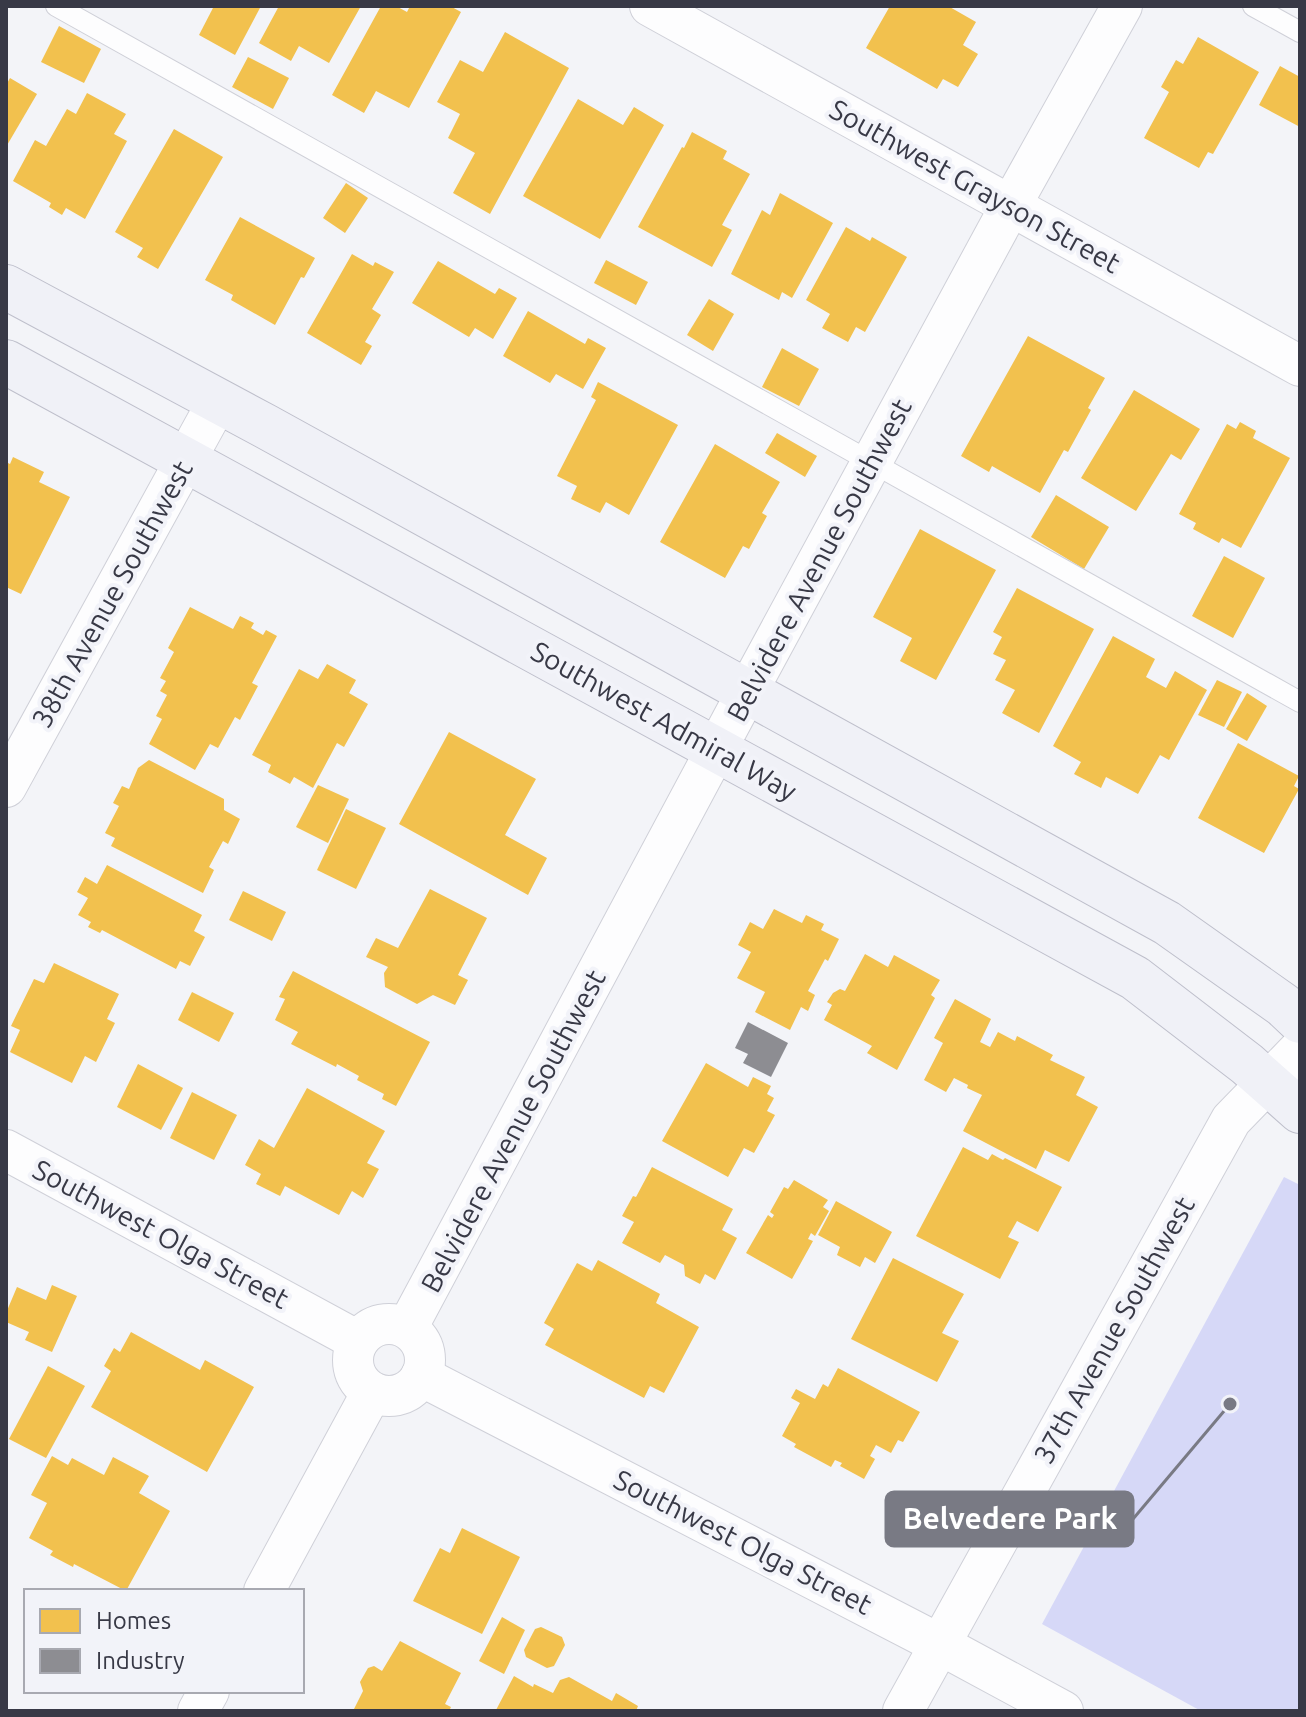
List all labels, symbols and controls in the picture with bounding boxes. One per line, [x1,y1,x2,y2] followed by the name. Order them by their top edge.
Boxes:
[825,93,1126,278] street label: Southwest Grayson Street
[720,393,917,726] street label: Belvidere Avenue Southwest
[25,455,198,732] street label: 38th Avenue Southwest
[526,635,802,806] street label: Southwest Admiral Way
[414,964,611,1297] street label: Belvidere Avenue Southwest
[28,1153,294,1314] street label: Southwest Olga Street
[1027,1191,1200,1468] street label: 37th Avenue Southwest
[609,1463,877,1620] street label: Southwest Olga Street
[886,1492,1133,1546] callout: Belvedere Park
[903,1501,1117,1535] text: Belvedere Park
[24,1589,304,1693] legend
[96,1607,171,1634] text: Homes
[96,1647,185,1674] text: Industry

